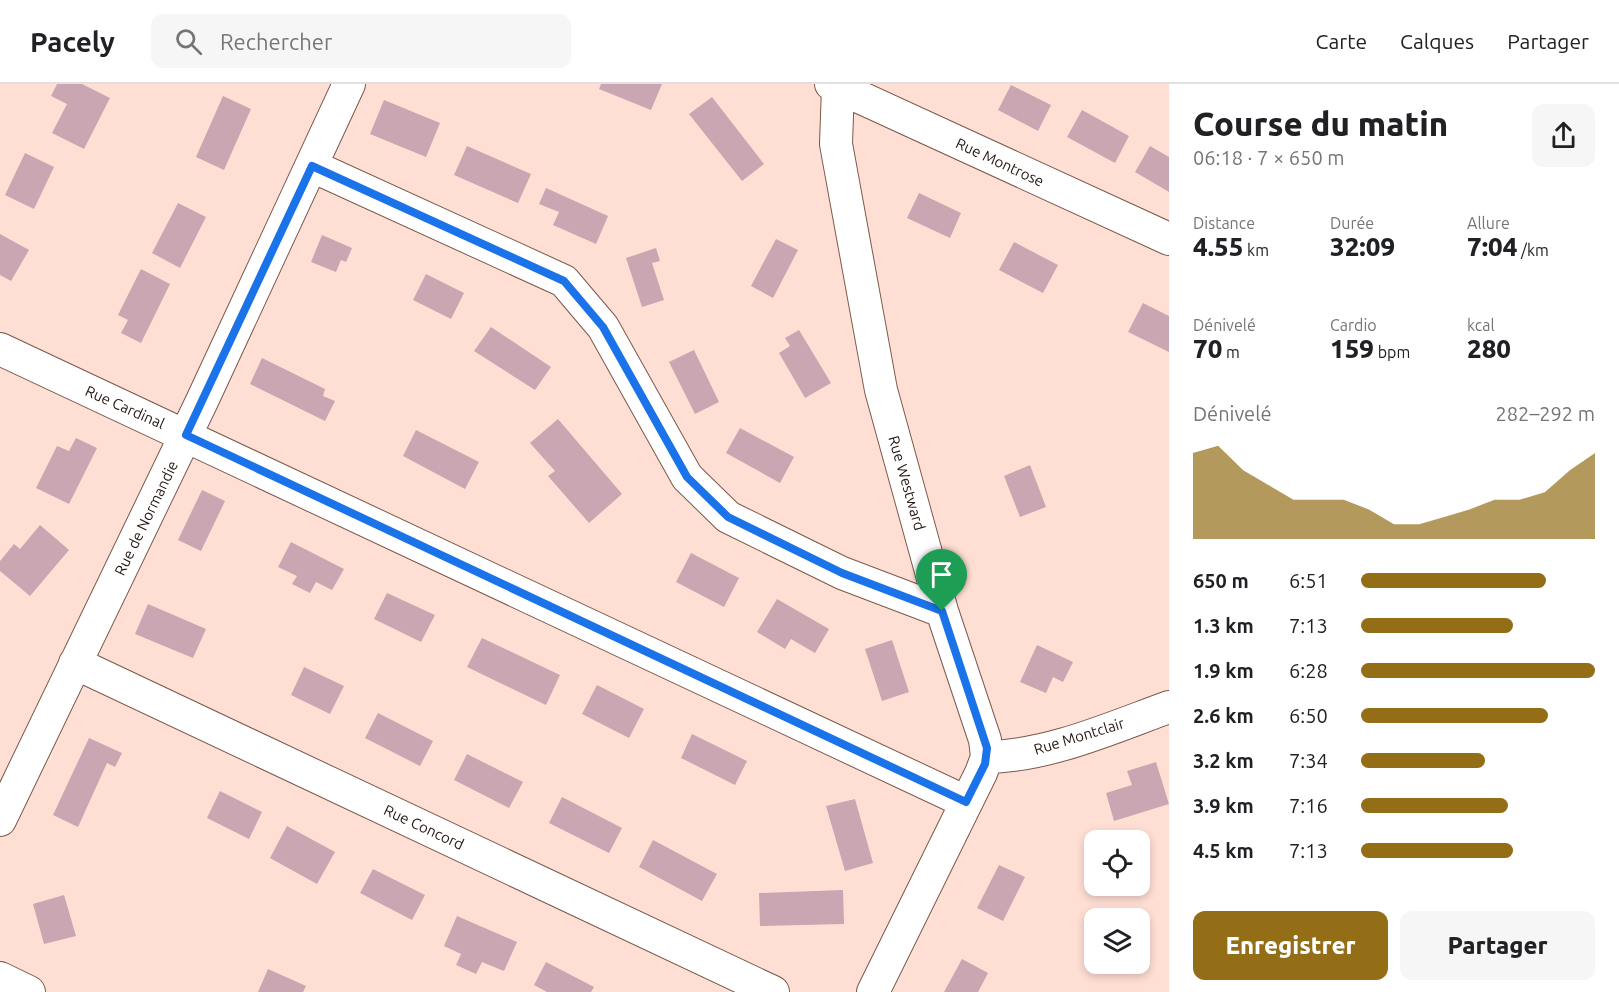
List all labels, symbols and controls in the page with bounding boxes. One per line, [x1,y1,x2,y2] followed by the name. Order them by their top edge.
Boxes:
[151,14,571,68] search box
[172,25,205,58] icon: search
[30,26,115,57] text: Pacely
[220,29,332,54] text: Rechercher
[1316,29,1367,53] text: Carte
[1400,29,1474,53] text: Calques
[1507,29,1589,53] text: Partager
[1532,104,1595,167] button: share
[1193,105,1448,142] text: Course du matin
[953,134,1047,190] street label: Rue Montrose
[1193,146,1345,169] text: 06:18 · 7 × 650 m
[1193,214,1255,232] text: Distance
[1330,214,1374,232] text: Durée
[1467,214,1510,232] text: Allure
[1193,232,1243,261] text: 4.55
[1330,232,1395,261] text: 32:09
[1467,232,1517,261] text: 7:04
[1243,241,1269,259] text: km
[1517,241,1549,259] text: /km
[1193,316,1256,334] text: Dénivelé
[1330,316,1377,334] text: Cardio
[1467,316,1495,334] text: kcal
[1193,334,1222,363] text: 70
[1330,334,1374,363] text: 159
[1467,334,1511,363] text: 280
[1222,343,1240,361] text: m
[1374,343,1410,361] text: bpm
[83,382,167,432] street label: Rue Cardinal
[1193,402,1271,425] text: Dénivelé
[1496,402,1595,425] text: 282–292 m
[885,434,929,532] street label: Rue Westward
[111,458,181,578] street label: Rue de Normandie
[916,549,967,611] pin
[925,558,958,591] icon: arrive
[1193,569,1249,592] text: 650 m
[1289,569,1328,592] text: 6:51
[1193,614,1254,637] text: 1.3 km
[1289,614,1328,637] text: 7:13
[1193,659,1254,682] text: 1.9 km
[1289,659,1328,682] text: 6:28
[1193,704,1254,727] text: 2.6 km
[1289,704,1328,727] text: 6:50
[1032,714,1127,758] street label: Rue Montclair
[1193,749,1254,772] text: 3.2 km
[1289,749,1328,772] text: 7:34
[1193,794,1254,817] text: 3.9 km
[1289,794,1328,817] text: 7:16
[381,801,467,853] street label: Rue Concord
[1084,830,1150,974] map controls
[1084,830,1150,896] button: locate
[1193,839,1254,862] text: 4.5 km
[1289,839,1328,862] text: 7:13
[1084,908,1150,974] button: layers
[1193,911,1388,980] button: Enregistrer
[1400,911,1595,980] button: Partager

